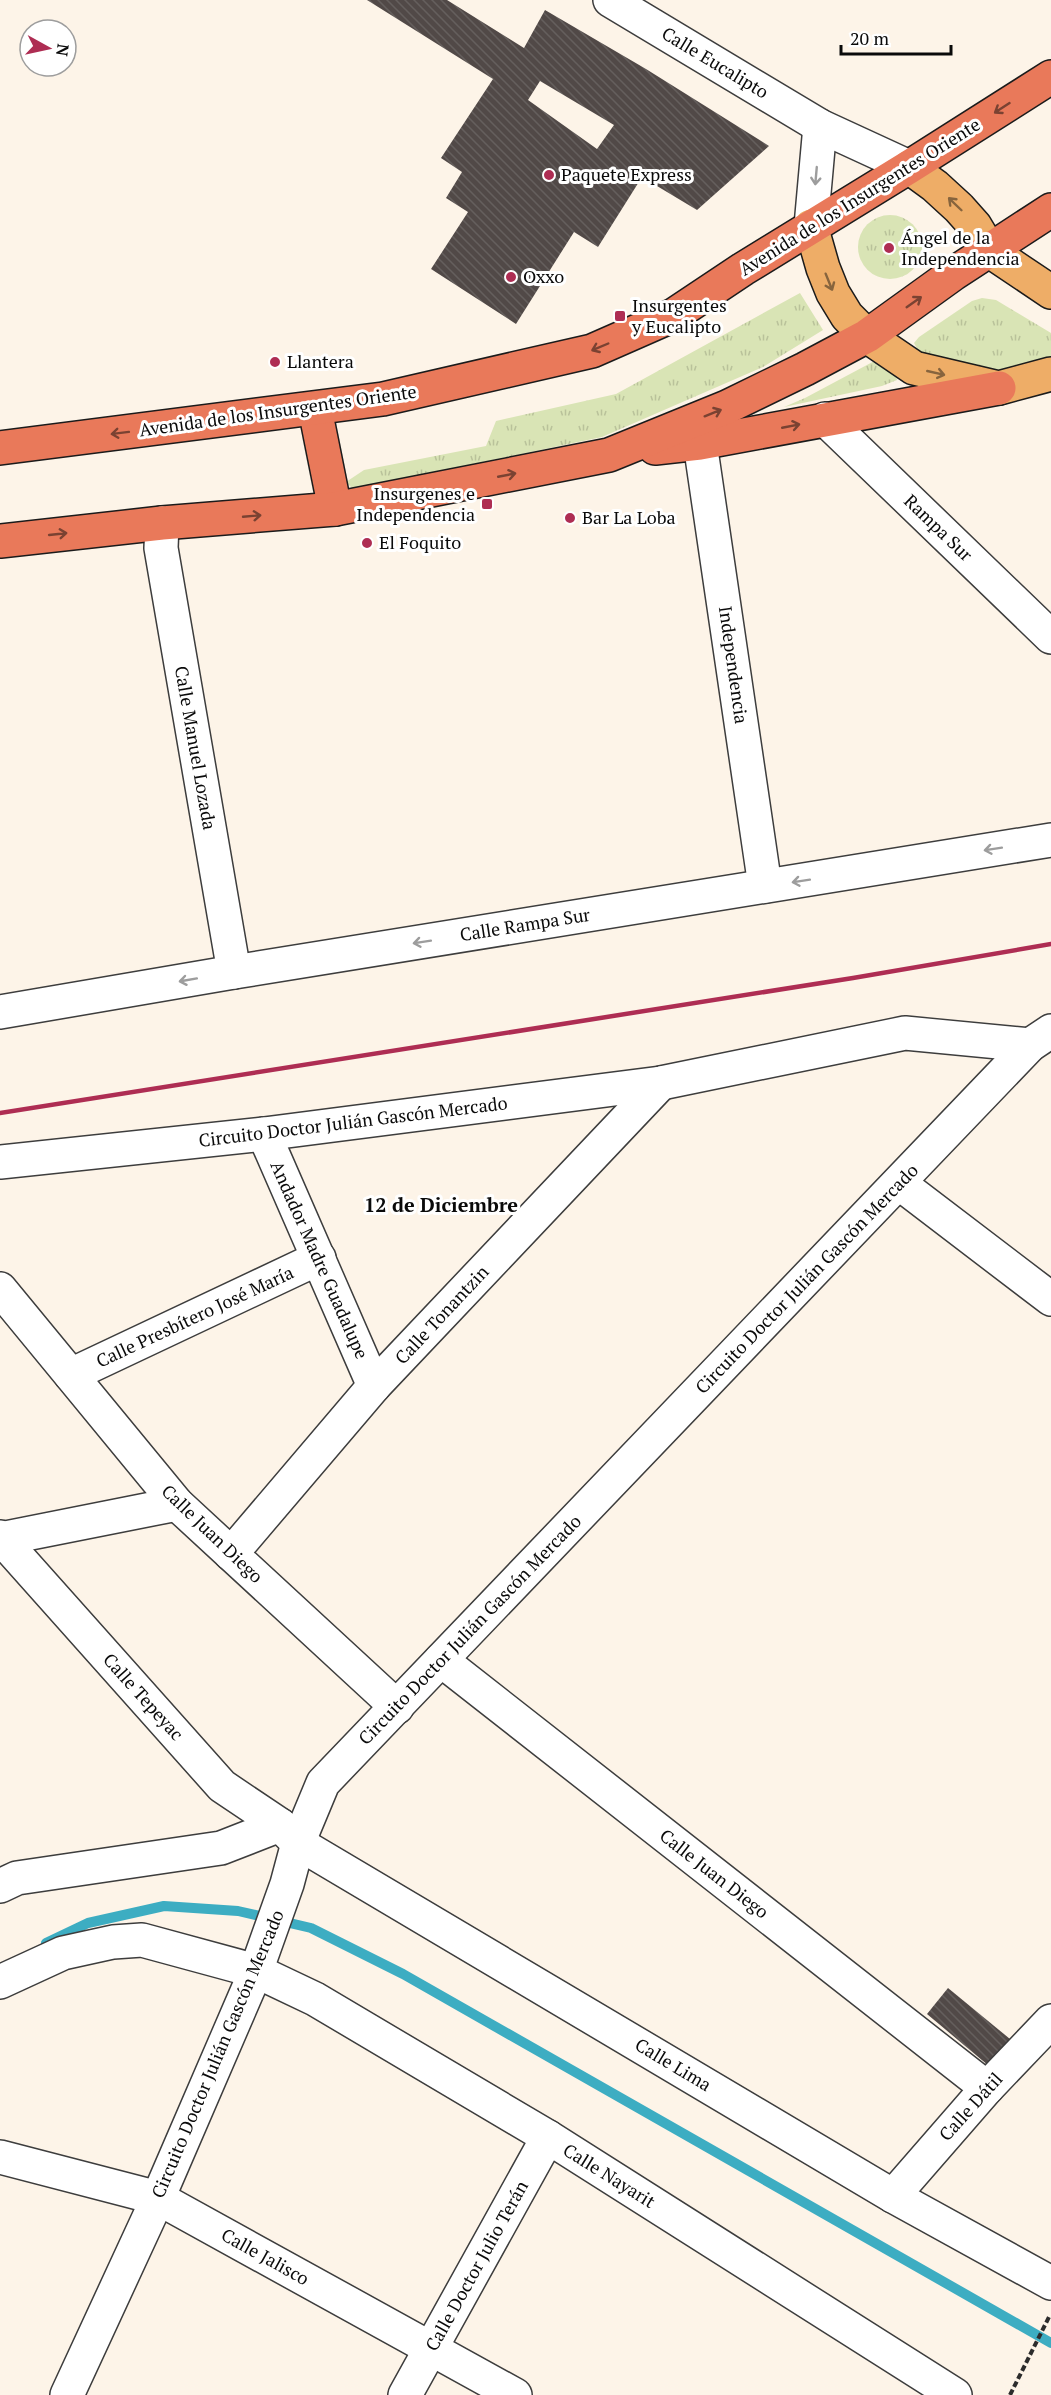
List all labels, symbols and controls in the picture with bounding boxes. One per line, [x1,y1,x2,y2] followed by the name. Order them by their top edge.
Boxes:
[18,18,78,78] north arrow
[841,18,950,56] scale bar
[658,21,773,104] street label: Calle Eucalipto
[850,26,890,50] text: 20 m
[51,43,75,58] text: N
[994,102,1011,114] one-way arrow
[735,112,984,280] street label: Avenida de los Insurgentes Oriente
[561,162,692,186] place label: Paquete Express
[810,166,821,186] one-way arrow
[542,168,556,182] marker: Paquete Express
[948,197,963,212] one-way arrow
[901,225,1020,270] place label: Ángel de la Independencia
[882,241,896,255] marker: Ángel de la Independencia
[523,264,564,288] place label: Oxxo
[504,270,518,284] marker: Oxxo
[824,273,835,291] one-way arrow
[631,293,727,338] place label: Insurgentes y Eucalipto
[906,296,922,308] one-way arrow
[613,309,627,323] marker: Insurgentes y Eucalipto
[592,342,610,353] one-way arrow
[287,349,354,373] place label: Llantera
[268,355,282,369] marker: Llantera
[926,367,945,379] one-way arrow
[138,379,418,441] street label: Avenida de los Insurgentes Oriente
[703,407,721,418] one-way arrow
[781,420,800,431] one-way arrow
[110,428,130,439] one-way arrow
[497,469,516,481] one-way arrow
[356,481,475,526] place label: Insurgenes e Independencia
[899,489,978,566] street label: Rampa Sur
[480,497,494,511] marker: Insurgenes e Independencia
[582,505,676,529] place label: Bar La Loba
[242,510,262,521] one-way arrow
[563,511,577,525] marker: Bar La Loba
[48,528,68,539] one-way arrow
[379,530,461,554] place label: El Foquito
[360,536,374,550] marker: El Foquito
[714,604,754,725] street label: Independencia
[170,664,222,832] street label: Calle Manuel Lozada
[984,844,1004,855] one-way arrow
[791,875,811,886] one-way arrow
[458,902,592,946] street label: Calle Rampa Sur
[412,936,432,947] one-way arrow
[178,975,198,986] one-way arrow
[197,1090,509,1152] street label: Circuito Doctor Julián Gascón Mercado
[265,1157,374,1362] street label: Andador Madre Guadalupe
[690,1158,923,1398] street label: Circuito Doctor Julián Gascón Mercado
[364,1191,518,1218] district label: 12 de Diciembre
[389,1259,494,1369] street label: Calle Tonantzin
[92,1260,297,1372] street label: Calle Presbítero José María
[157,1479,269,1588] street label: Calle Juan Diego
[353,1509,586,1749] street label: Circuito Doctor Julián Gascón Mercado
[98,1648,189,1745] street label: Calle Tepeyac
[655,1823,774,1923] street label: Calle Juan Diego
[145,1906,289,2201] street label: Circuito Doctor Julián Gascón Mercado
[631,2032,716,2096] street label: Calle Lima
[933,2067,1007,2146] street label: Calle Dátil
[559,2137,660,2213] street label: Calle Nayarit
[419,2176,533,2355] street label: Calle Doctor Julio Terán
[217,2222,314,2290] street label: Calle Jalisco

